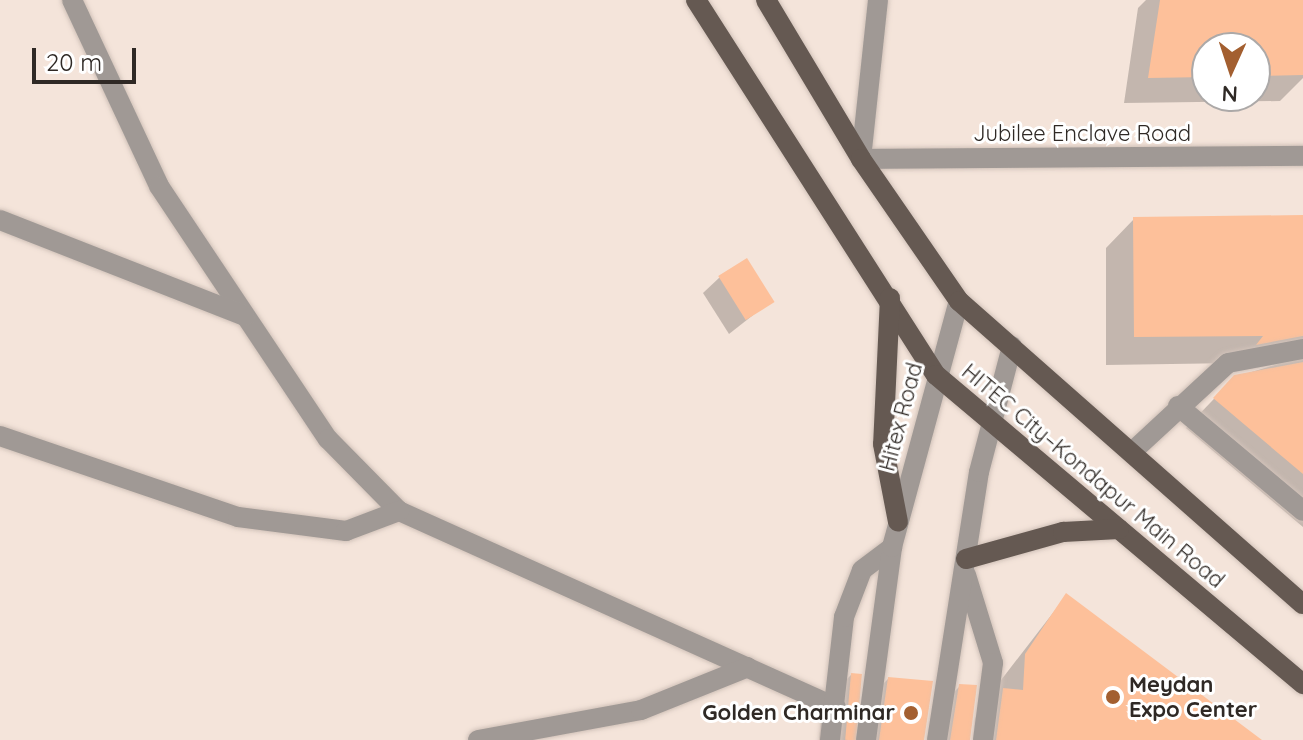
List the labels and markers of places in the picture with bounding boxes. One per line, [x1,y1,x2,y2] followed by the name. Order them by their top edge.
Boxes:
[1129,671,1257,722] place label: Meydan Expo Center
[1104,688,1122,706] marker: Meydan Expo Center
[702,700,895,726] place label: Golden Charminar
[902,704,920,722] marker: Golden Charminar

